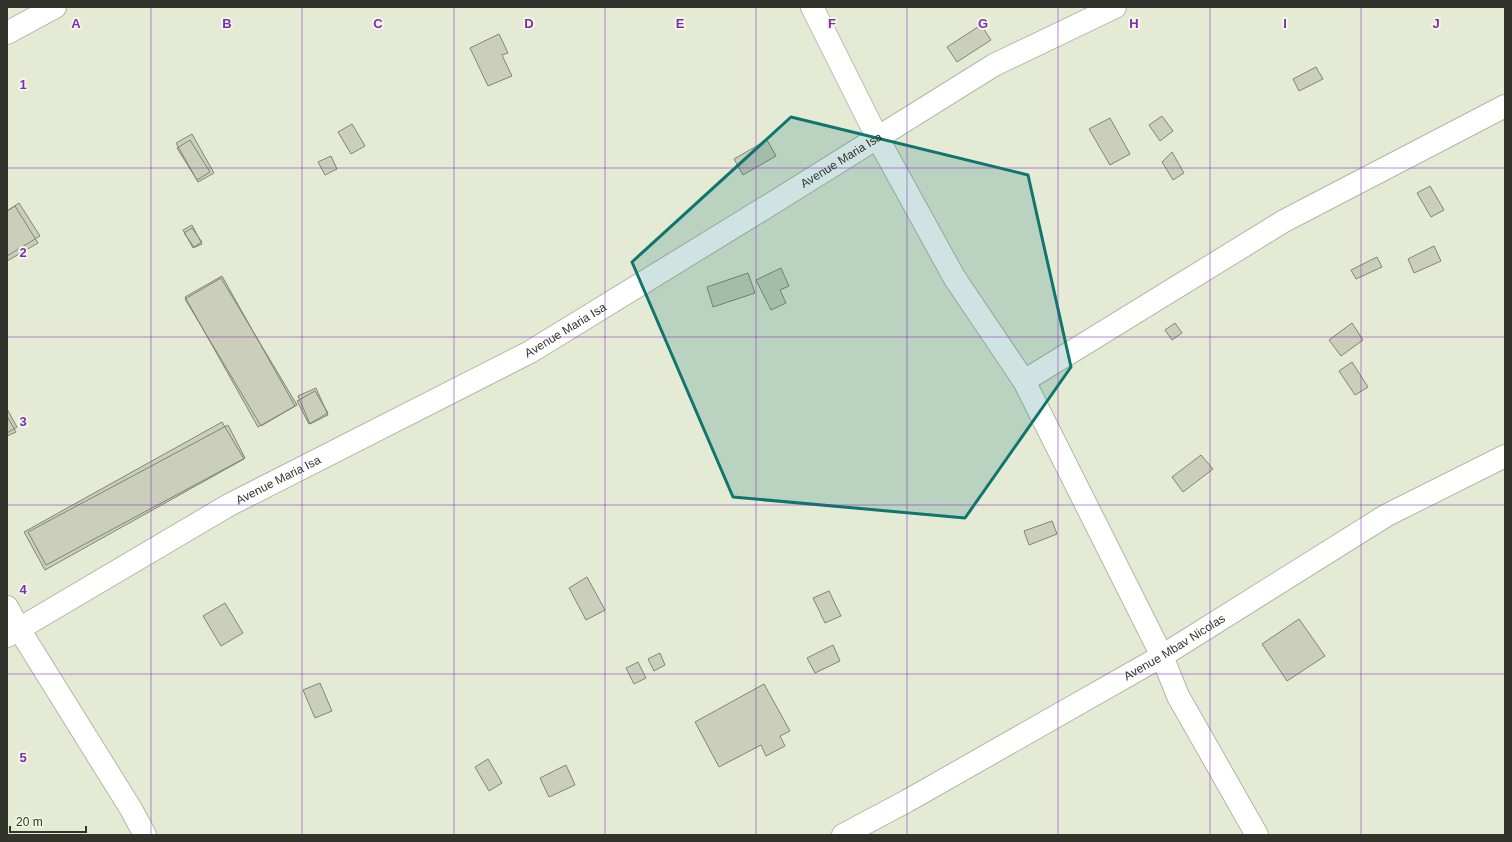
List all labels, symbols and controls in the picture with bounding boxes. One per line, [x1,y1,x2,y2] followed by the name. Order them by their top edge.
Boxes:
[71,16,81,31] text: A
[222,16,232,31] text: B
[373,16,383,31] text: C
[524,16,534,31] text: D
[676,16,685,31] text: E
[828,16,836,31] text: F
[978,16,988,31] text: G
[1129,16,1139,31] text: H
[1283,16,1287,31] text: I
[1432,16,1440,31] text: J
[19,77,27,92] text: 1
[798,129,885,191] street label: Avenue Maria Isa
[19,245,27,260] text: 2
[522,300,609,361] street label: Avenue Maria Isa
[19,414,27,429] text: 3
[233,452,323,507] street label: Avenue Maria Isa
[19,582,27,597] text: 4
[1121,611,1228,683] street label: Avenue Mbav Nicolas
[19,750,27,765] text: 5
[10,808,86,834] scale bar
[16,815,43,829] text: 20 m

